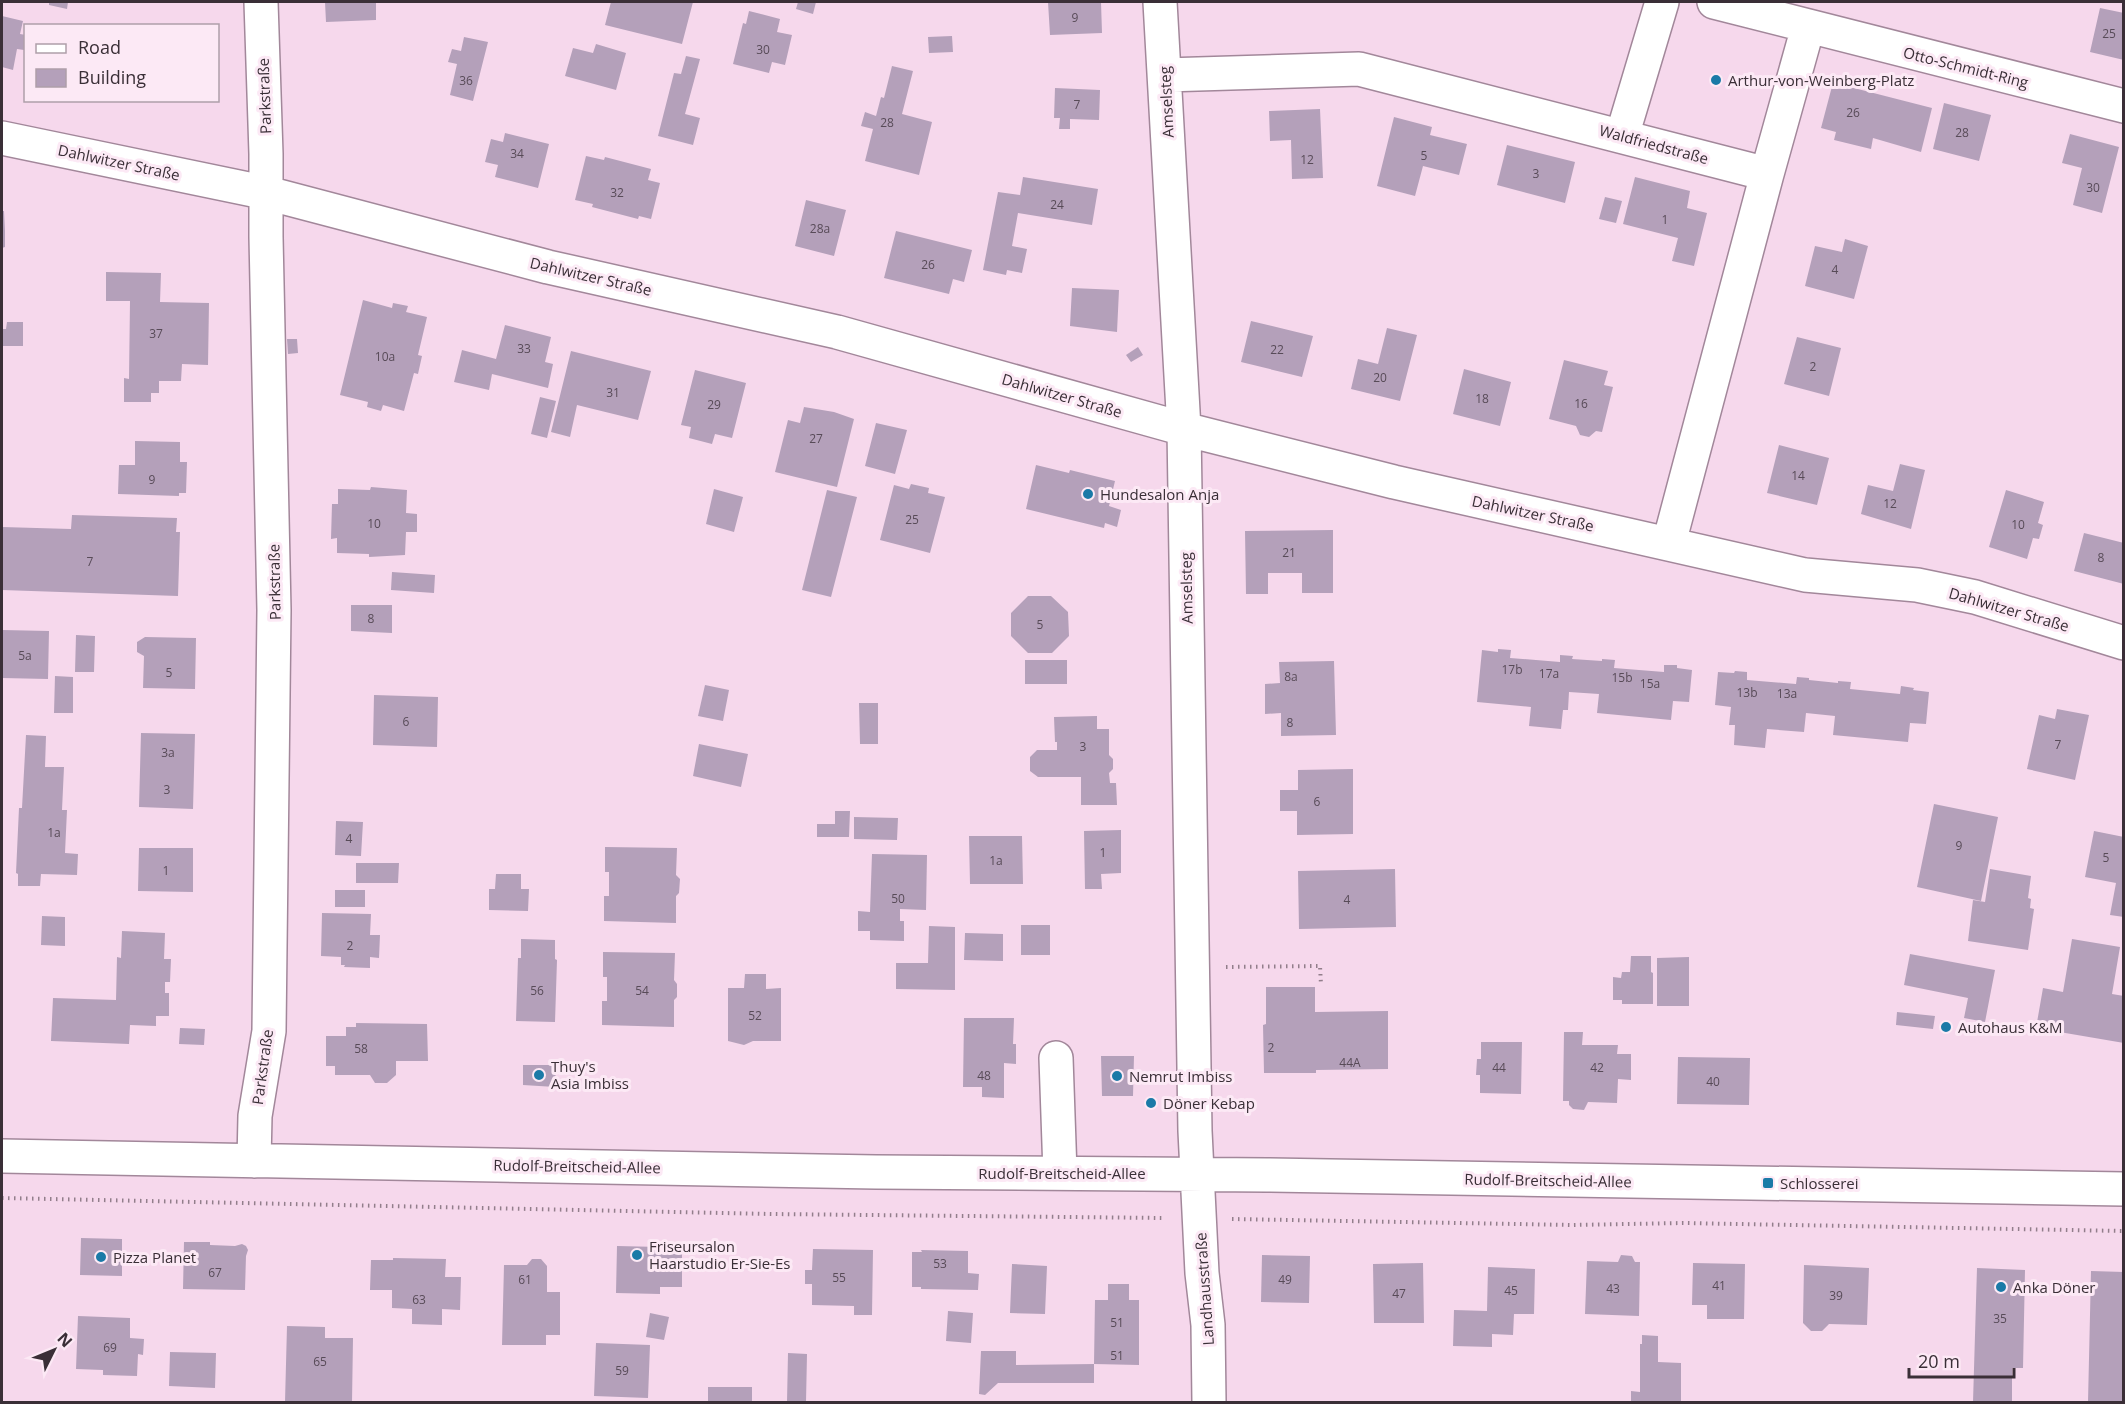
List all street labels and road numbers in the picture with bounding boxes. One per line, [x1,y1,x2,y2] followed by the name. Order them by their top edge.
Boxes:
[1901,42,2031,92] street label: Otto-Schmidt-Ring
[253,58,275,134] street label: Parkstraße
[1154,66,1178,138] street label: Amselsteg
[1597,120,1711,168] street label: Waldfriedstraße
[56,139,182,185] street label: Dahlwitzer Straße
[528,252,654,300] street label: Dahlwitzer Straße
[1000,368,1124,422] street label: Dahlwitzer Straße
[1470,490,1596,536] street label: Dahlwitzer Straße
[263,544,285,620] street label: Parkstraße
[1175,552,1197,624] street label: Amselsteg
[1947,582,2071,636] street label: Dahlwitzer Straße
[247,1028,277,1106] street label: Parkstraße
[493,1155,661,1177] street label: Rudolf-Breitscheid-Allee
[978,1163,1146,1183] street label: Rudolf-Breitscheid-Allee
[1464,1169,1632,1191] street label: Rudolf-Breitscheid-Allee
[1190,1232,1218,1346] street label: Landhausstraße

